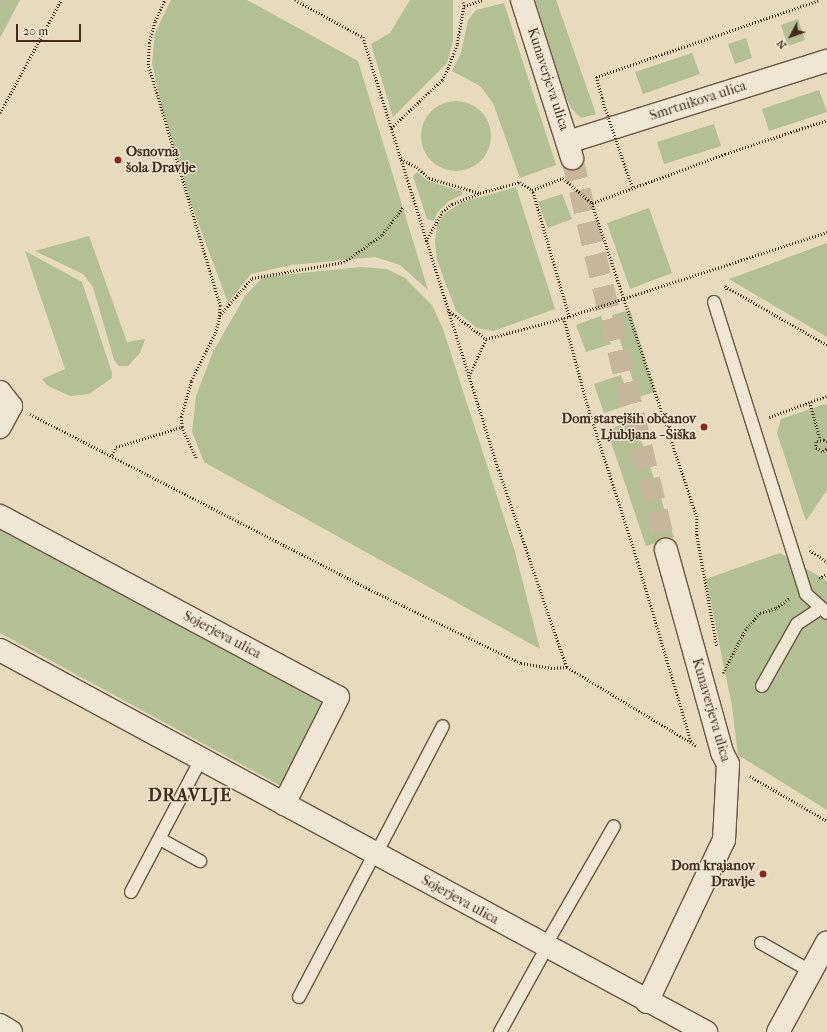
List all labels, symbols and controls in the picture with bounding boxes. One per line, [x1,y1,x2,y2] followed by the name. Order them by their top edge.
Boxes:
[18,16,83,42] scale bar
[771,16,811,56] north arrow
[23,24,48,38] text: 20 m
[523,25,573,133] street label: Kunaverjeva ulica
[774,37,789,52] text: N
[647,77,749,125] street label: Smrtnikova ulica
[126,144,196,176] place label: Osnovna šola Dravlje
[113,155,123,165] marker: Osnovna šola Dravlje
[562,411,696,444] place label: Dom starejših občanov Ljubljana - Šiška
[699,422,709,432] marker: Dom starejših občanov Ljubljana - Šiška
[180,607,264,663] street label: Sojerjeva ulica
[688,656,734,764] street label: Kunaverjeva ulica
[148,785,232,807] district label: DRAVLJE
[671,858,755,890] place label: Dom krajanov Dravlje
[758,869,768,879] marker: Dom krajanov Dravlje
[418,872,502,928] street label: Sojerjeva ulica

